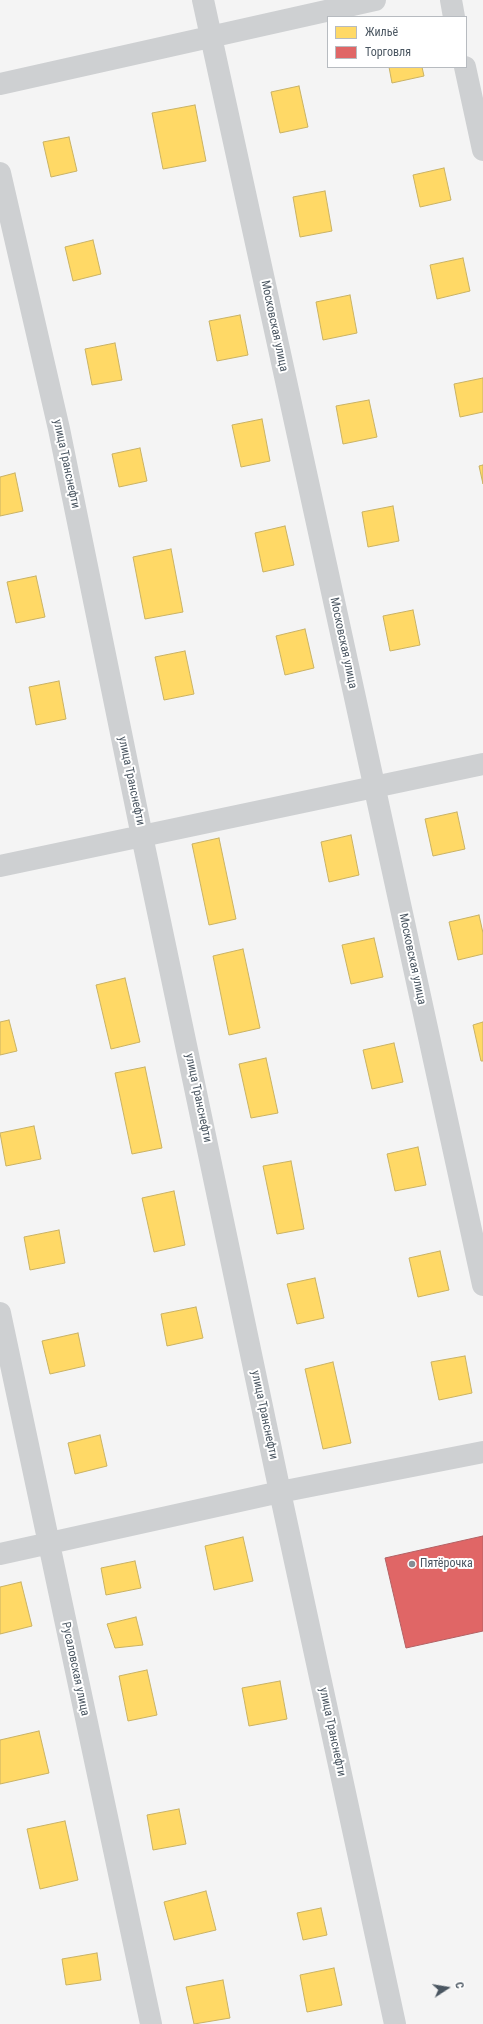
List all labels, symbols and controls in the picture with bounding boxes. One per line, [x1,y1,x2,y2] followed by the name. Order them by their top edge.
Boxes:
[327,16,467,68] legend
[365,25,398,39] text: Жильё
[365,45,411,59] text: Торговля
[257,279,291,373] street label: Московская улица
[50,418,82,510] street label: улица Транснефти
[326,596,360,690] street label: Московская улица
[115,735,147,827] street label: улица Транснефти
[395,912,429,1006] street label: Московская улица
[182,1052,214,1144] street label: улица Транснефти
[248,1369,280,1461] street label: улица Транснефти
[420,1557,473,1571] place label: Пятёрочка
[407,1559,417,1569] marker: Пятёрочка
[58,1621,92,1717] street label: Русаловская улица
[316,1686,348,1778] street label: улица Транснефти
[427,1968,467,2008] north arrow
[452,1981,466,1990] text: С

